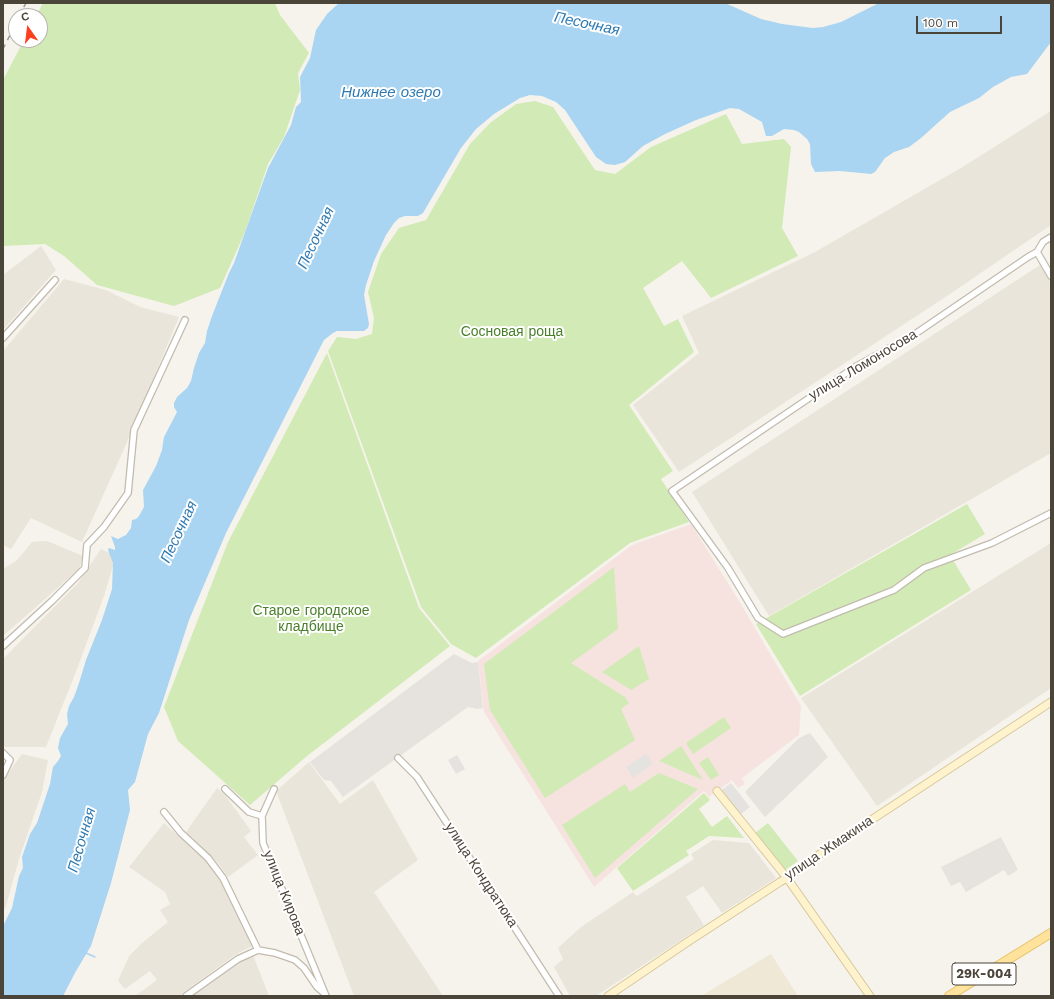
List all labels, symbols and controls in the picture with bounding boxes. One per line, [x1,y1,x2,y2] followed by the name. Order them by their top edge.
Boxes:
[8,8,48,48] north arrow
[553,8,621,40] water label: Песочная
[918,8,1004,34] scale bar
[20,10,31,24] text: С
[923,16,958,30] text: 100 m
[341,84,441,102] water label: Нижнее озеро
[294,204,338,272] water label: Песочная
[461,324,563,340] park label: Сосновая роща
[806,326,920,404] street label: улица Ломоносова
[157,498,201,566] water label: Песочная
[252,603,370,636] park label: Старое городское кладбище
[64,806,100,874] water label: Песочная
[782,812,876,884] street label: улица Жмакина
[441,819,521,931] street label: улица Кондратюка
[259,848,309,938] street label: улица Кирова
[952,963,1016,985] road number: 29К-004

